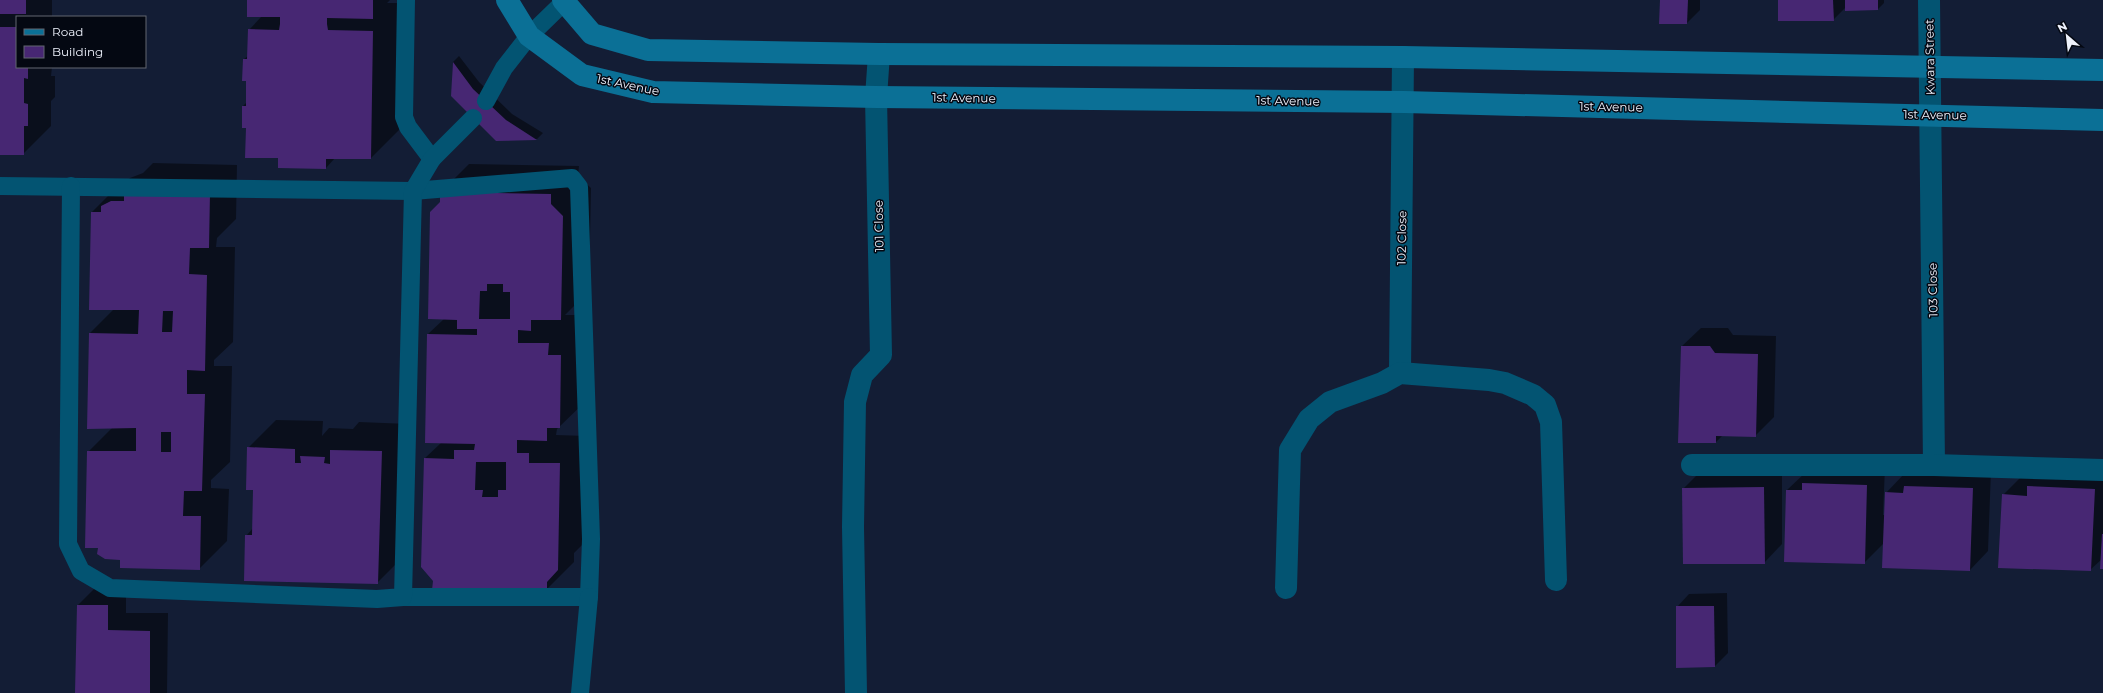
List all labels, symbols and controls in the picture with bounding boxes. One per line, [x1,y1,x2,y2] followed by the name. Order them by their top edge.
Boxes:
[16,16,146,68] legend
[2047,16,2087,56] north arrow
[1921,19,1938,95] street label: Kwara Street
[2055,19,2070,35] text: N
[52,24,83,39] text: Road
[52,44,103,59] text: Building
[595,71,661,98] street label: 1st Avenue
[932,89,996,106] street label: 1st Avenue
[1256,92,1320,109] street label: 1st Avenue
[1579,98,1643,115] street label: 1st Avenue
[1903,106,1967,123] street label: 1st Avenue
[871,200,886,252] street label: 101 Close
[1394,211,1409,265] street label: 102 Close
[1925,263,1940,317] street label: 103 Close

